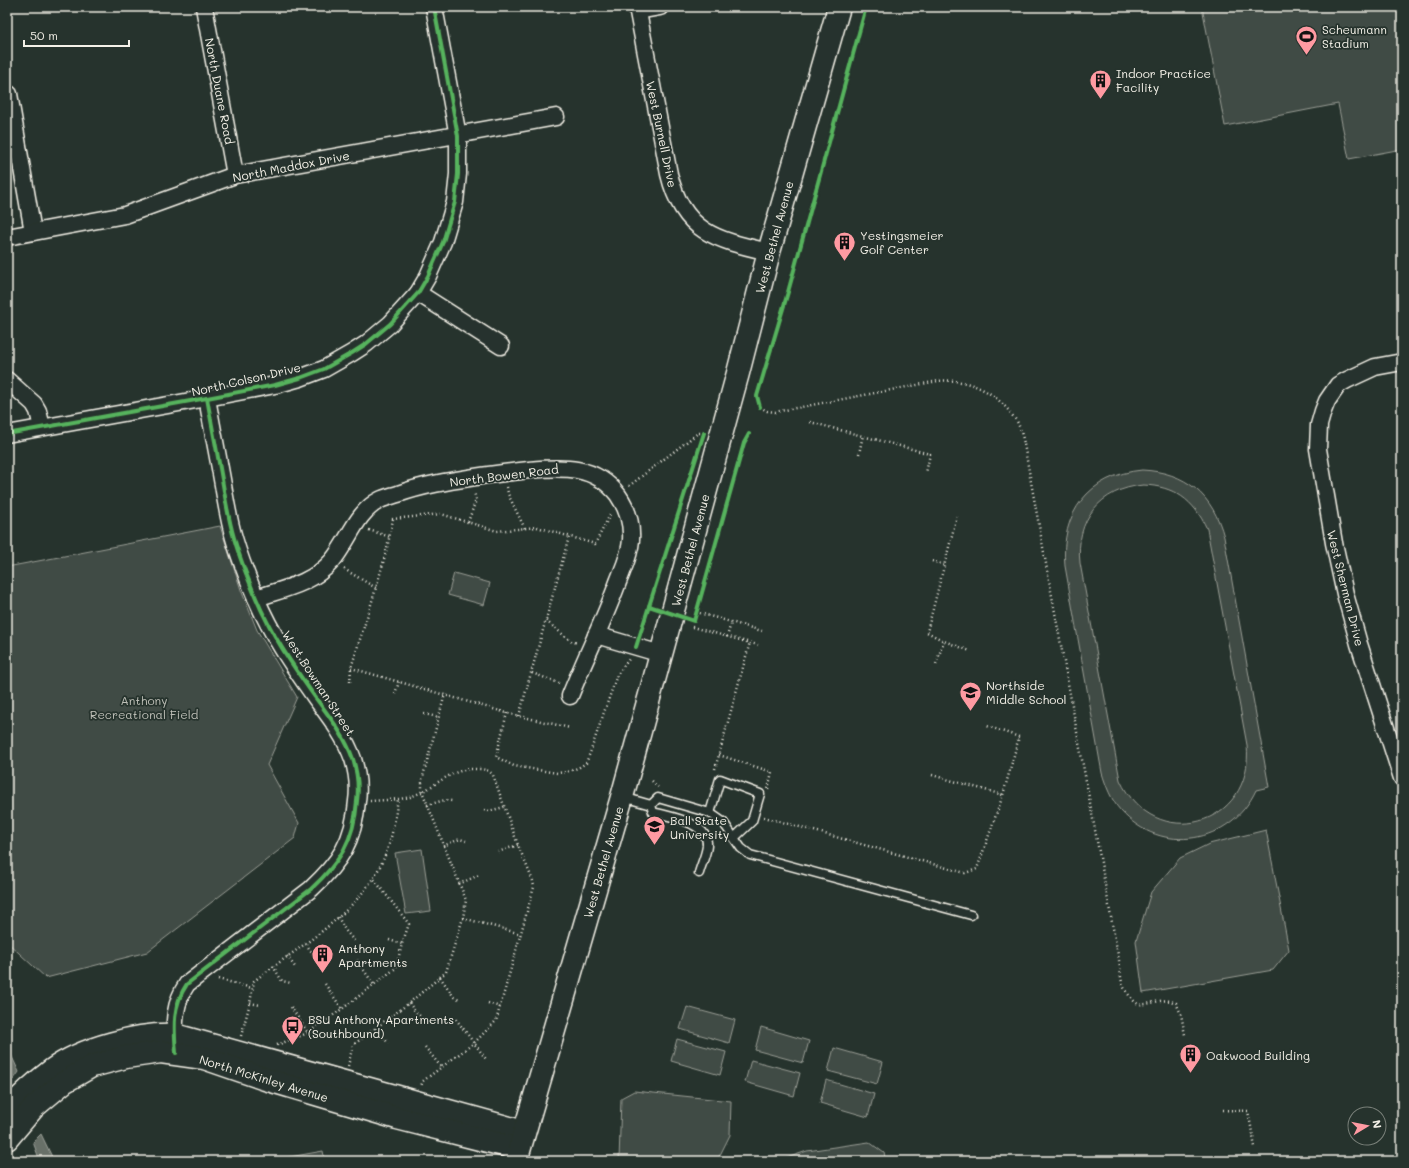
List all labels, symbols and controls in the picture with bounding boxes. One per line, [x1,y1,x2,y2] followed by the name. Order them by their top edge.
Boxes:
[1322,21,1387,51] place label: Scheumann Stadium
[24,22,129,48] scale bar
[1294,23,1320,56] sports icon: Scheumann Stadium
[30,27,58,43] text: 50 m
[202,36,238,146] street label: North Duane Road
[1116,65,1211,95] place label: Indoor Practice Facility
[1088,67,1114,100] building icon: Indoor Practice Facility
[643,79,681,189] street label: West Burnell Drive
[231,147,351,185] street label: North Maddox Drive
[751,179,797,295] street label: West Bethel Avenue
[860,227,944,257] place label: Yestingsmeier Golf Center
[831,229,857,262] building icon: Yestingsmeier Golf Center
[190,359,302,399] street label: North Colson Drive
[449,460,560,490] street label: North Bowen Road
[667,492,713,608] street label: West Bethel Avenue
[1324,528,1368,648] street label: West Sherman Drive
[279,627,359,739] street label: West Bowman Street
[986,677,1067,707] place label: Northside Middle School
[958,679,984,712] school or university icon: Northside Middle School
[90,692,199,722] park label: Anthony Recreational Field
[579,804,627,920] street label: West Bethel Avenue
[670,812,729,842] place label: Ball State University
[641,814,667,847] school or university icon: Ball State University
[338,940,407,970] place label: Anthony Apartments
[310,942,336,975] building icon: Anthony Apartments
[308,1011,454,1041] place label: BSU Anthony Apartments (Southbound)
[280,1013,306,1046] bus stop icon: BSU Anthony Apartments (Southbound)
[1177,1042,1203,1075] building icon: Oakwood Building
[1206,1047,1310,1063] place label: Oakwood Building
[197,1051,331,1105] street label: North McKinley Avenue
[1347,1106,1387,1146] north arrow
[1369,1119,1385,1130] text: N

